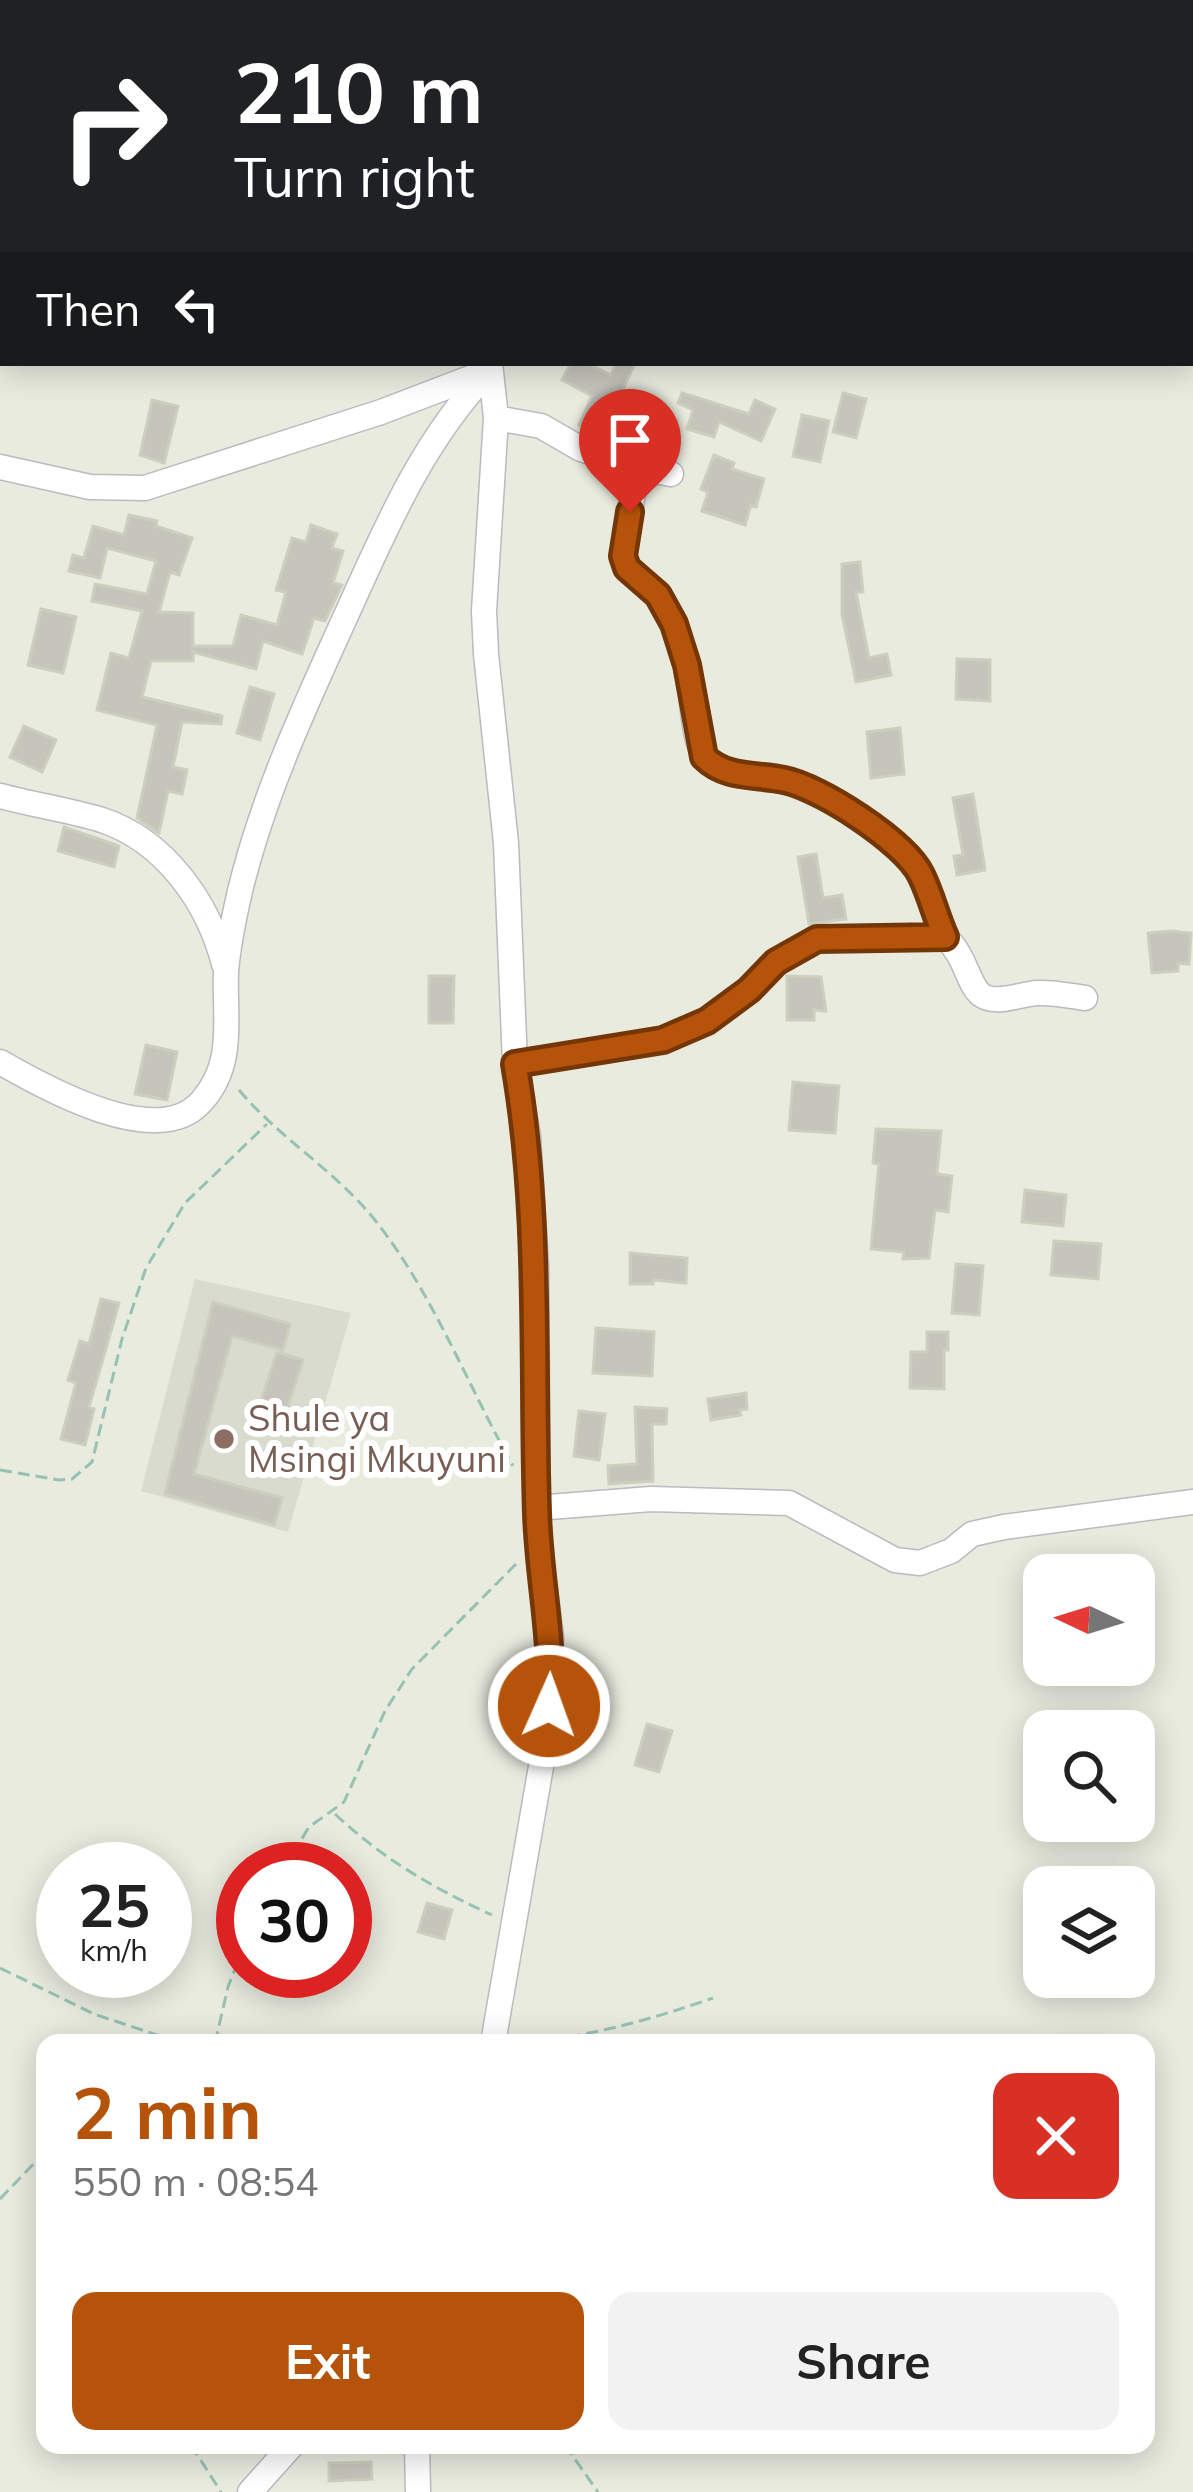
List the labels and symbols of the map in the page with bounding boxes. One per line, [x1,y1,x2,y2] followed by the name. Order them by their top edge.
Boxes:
[579,389,681,512] pin
[248,1395,506,1481] place label: Shule ya Msingi Mkuyuni
[211,1426,237,1452] marker: Shule ya Msingi Mkuyuni
[1023,1554,1155,1686] north arrow
[486,1643,612,1769] position arrow
[216,1842,372,1998] speed limit sign: 30

